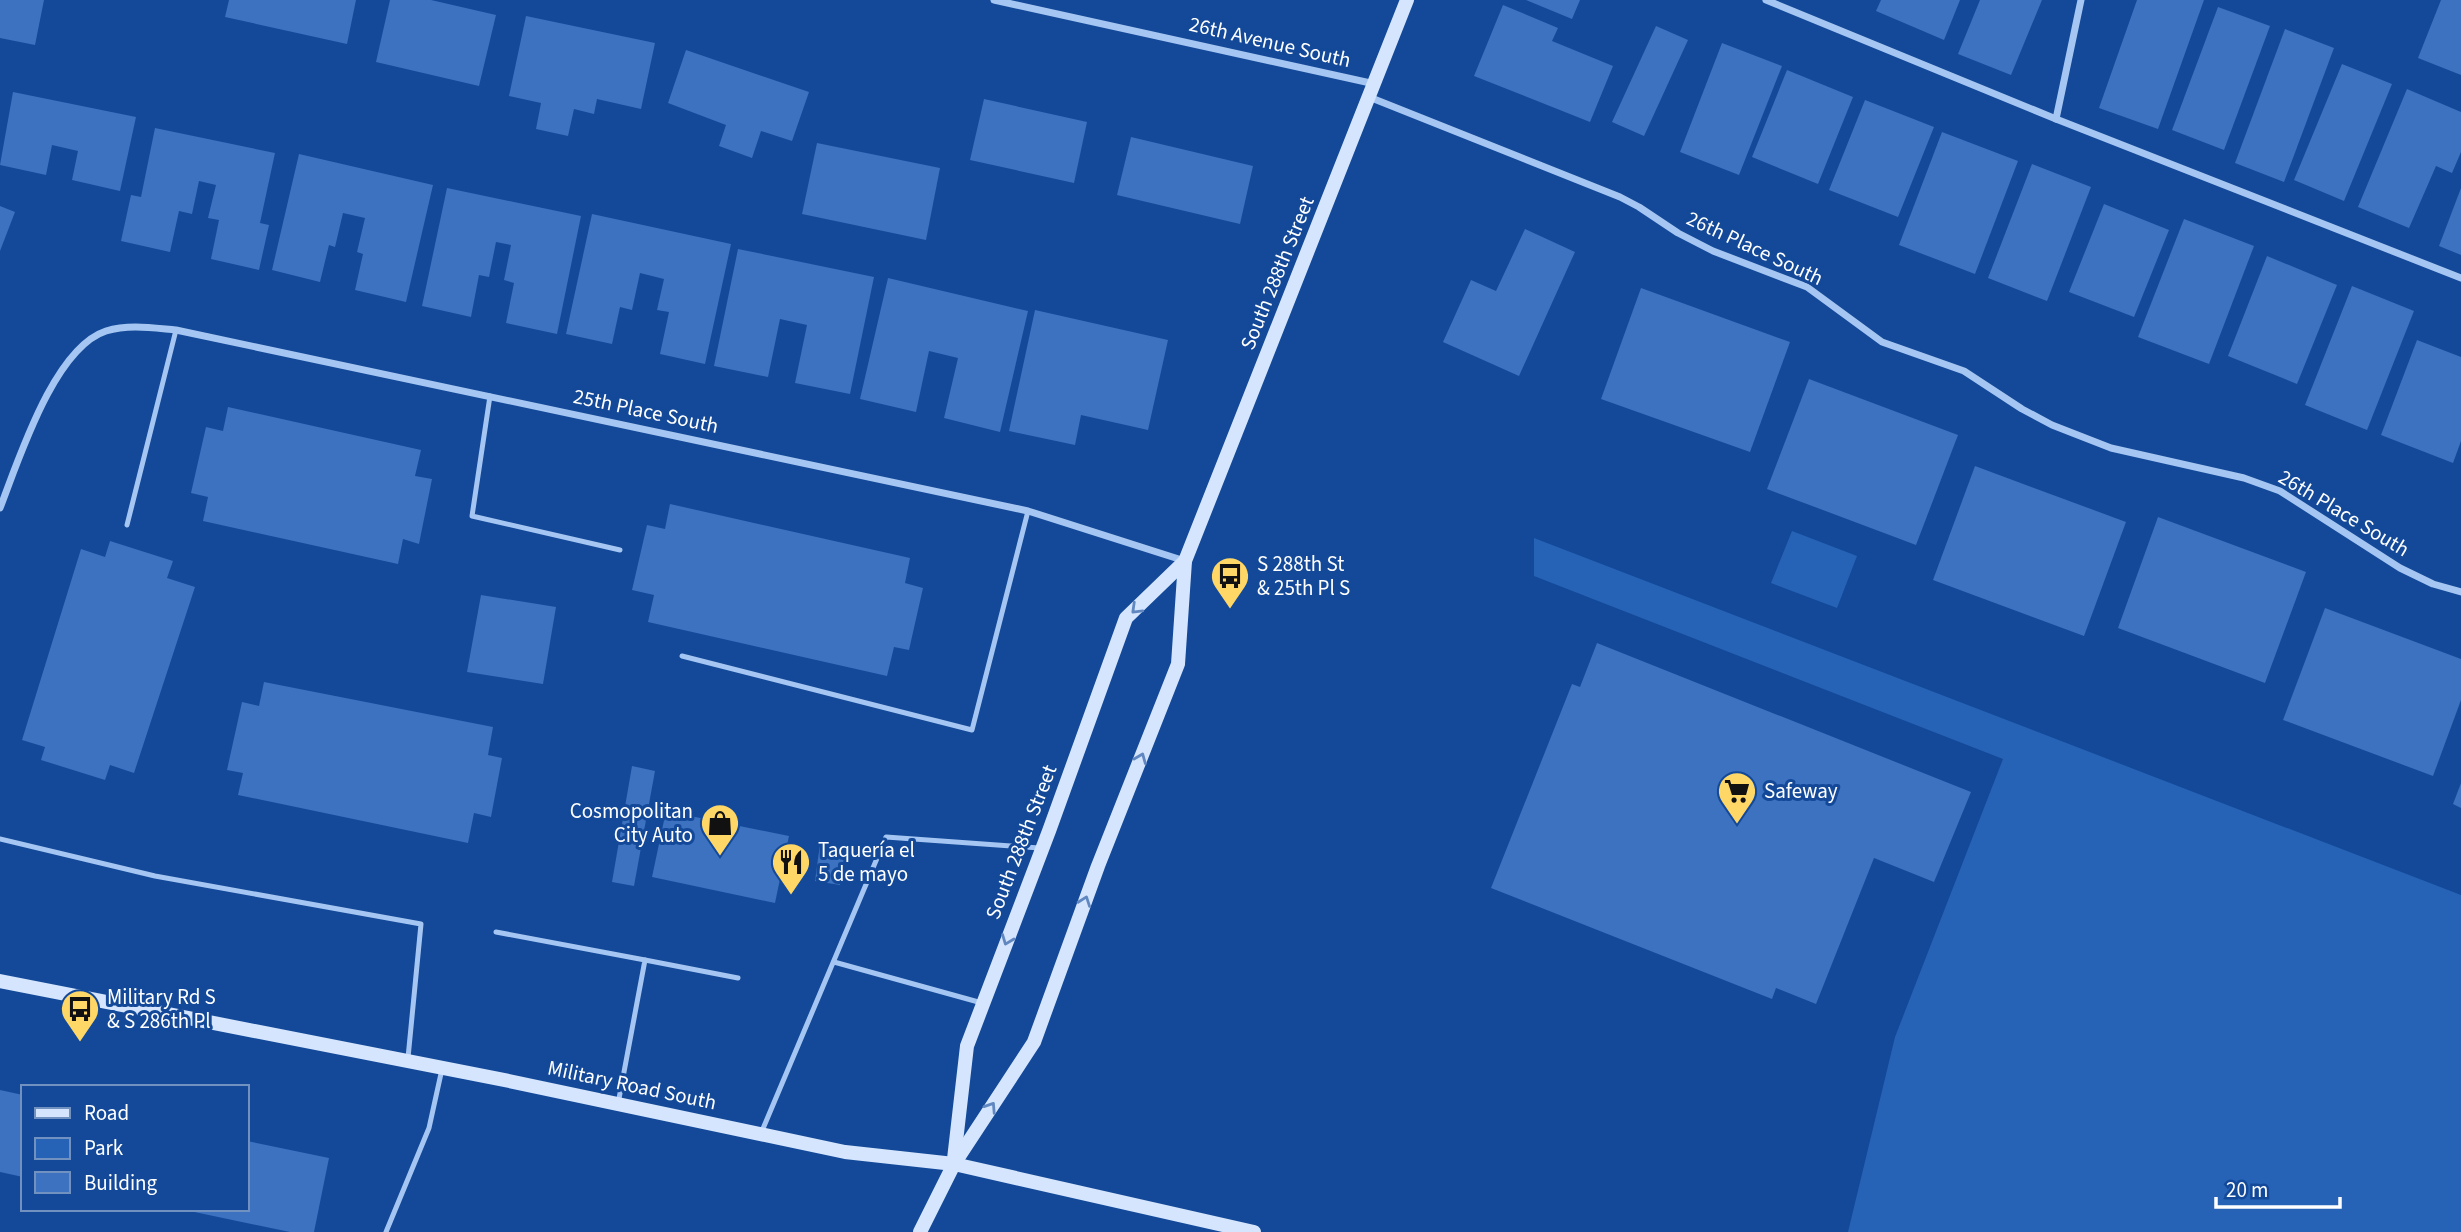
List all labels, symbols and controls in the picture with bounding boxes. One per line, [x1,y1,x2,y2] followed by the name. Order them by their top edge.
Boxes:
[1186,9,1354,75] street label: 26th Avenue South
[1232,192,1322,354] street label: South 288th Street
[1682,203,1828,293] street label: 26th Place South
[571,381,721,441] street label: 25th Place South
[2273,462,2415,564] street label: 26th Place South
[1257,549,1350,603] place label: S 288th St & 25th Pl S
[1209,555,1251,610] bus stop icon: S 288th St & 25th Pl S
[1131,600,1144,613] one-way arrow
[1132,753,1146,765] one-way arrow
[978,760,1064,924] street label: South 288th Street
[1716,770,1758,825] supermarket icon: Safeway
[1764,776,1838,806] place label: Safeway
[570,796,693,850] place label: Cosmopolitan City Auto
[699,802,741,857] shop icon: Cosmopolitan City Auto
[818,835,915,889] place label: Taquería el 5 de mayo
[770,841,812,896] restaurant icon: Taquería el 5 de mayo
[1077,896,1091,908] one-way arrow
[1002,934,1016,946] one-way arrow
[107,982,216,1036] place label: Military Rd S & S 286th Pl
[59,988,101,1043] bus stop icon: Military Rd S & S 286th Pl
[545,1052,719,1118] street label: Military Road South
[21,1085,248,1211] legend
[84,1098,129,1128] text: Road
[982,1102,995,1115] one-way arrow
[84,1133,124,1163] text: Park
[2216,1166,2340,1210] scale bar
[84,1168,158,1198] text: Building
[2226,1175,2268,1205] text: 20 m

